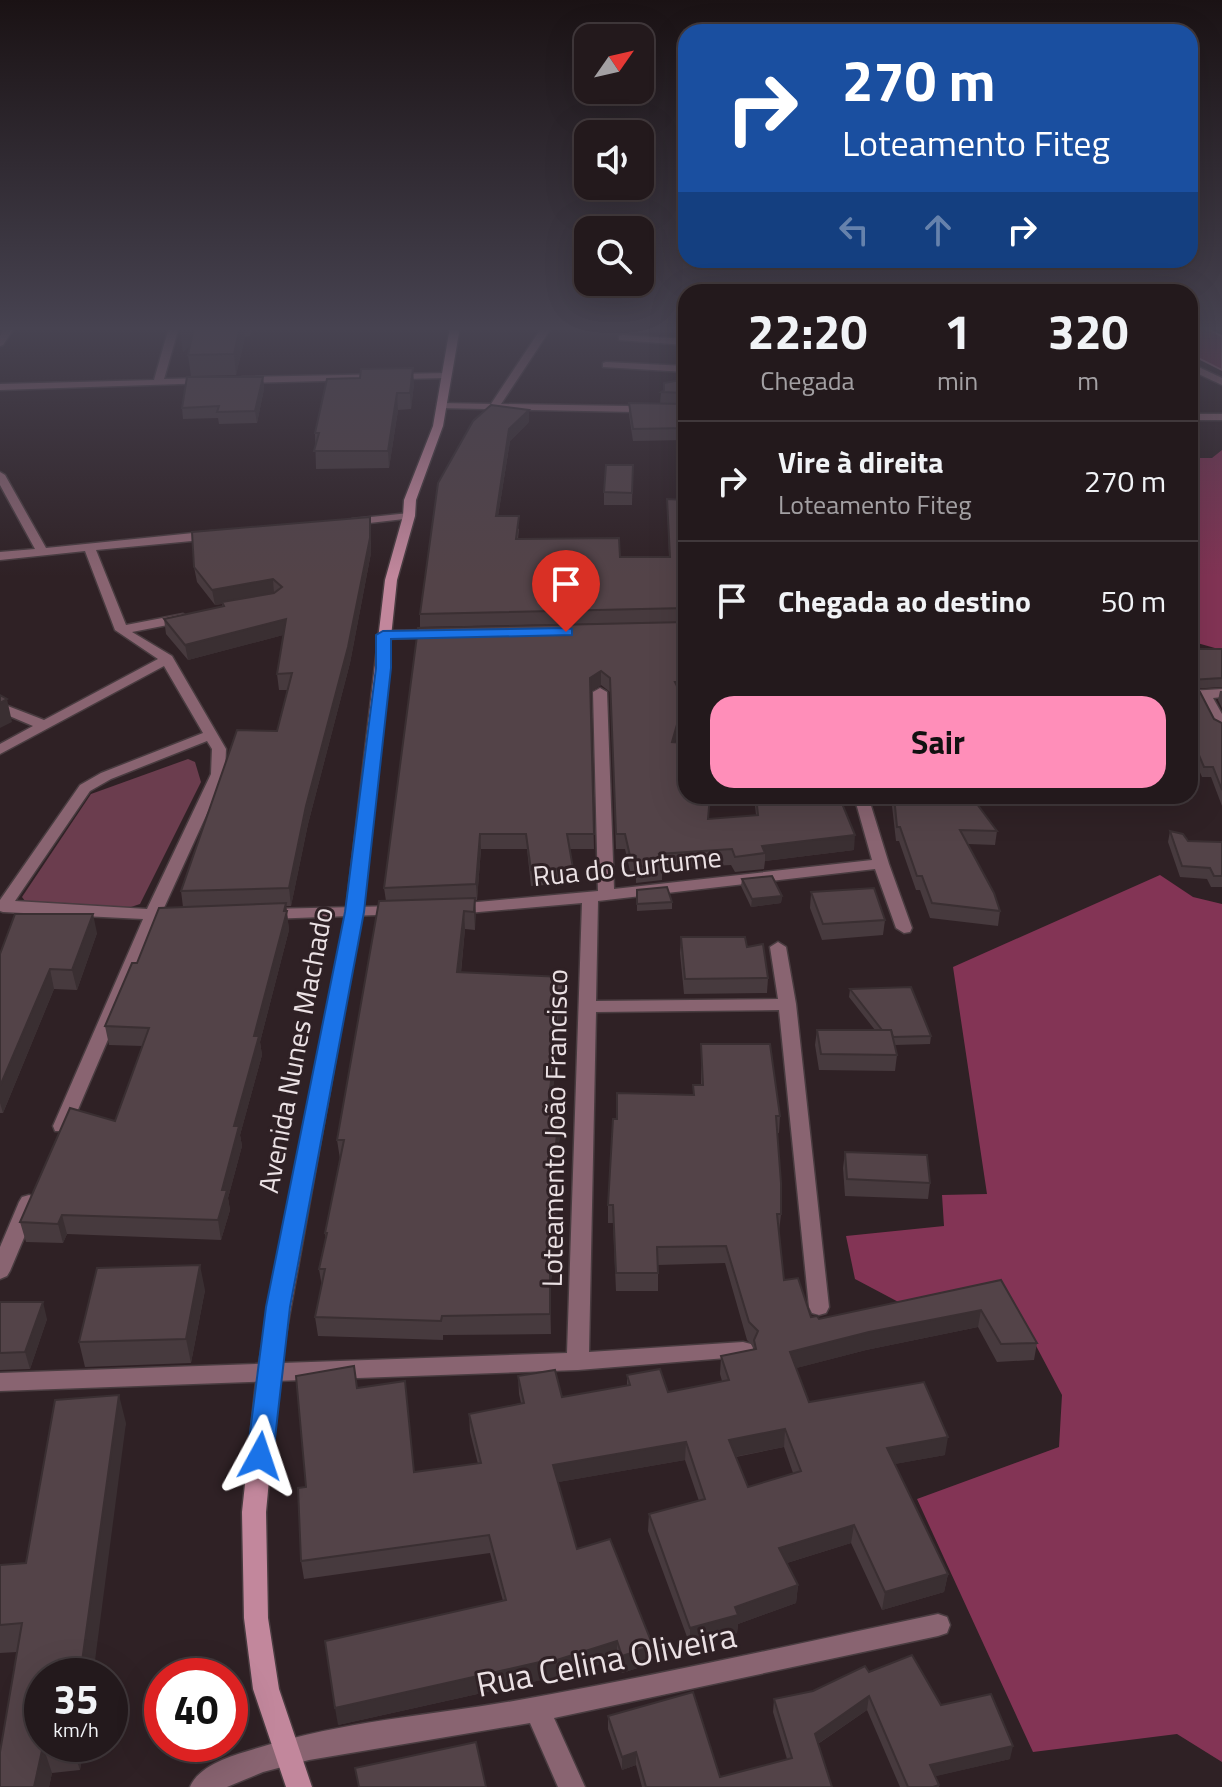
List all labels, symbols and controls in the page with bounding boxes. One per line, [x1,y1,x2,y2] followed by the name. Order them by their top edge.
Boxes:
[574,24,654,104] north arrow
[574,24,654,296] map controls
[842,38,995,123] text: 270 m
[710,56,814,160] icon: right
[842,115,1110,170] text: Loteamento Fiteg
[574,120,654,200] button: sound
[832,208,876,252] icon: left
[916,208,960,252] icon: ahead
[1000,208,1044,252] icon: right
[574,216,654,296] button: search
[748,295,867,368] text: 22:20
[944,295,971,368] text: 1
[1048,295,1128,368] text: 320
[760,361,855,400] text: Chegada
[937,361,978,400] text: min
[1077,361,1099,400] text: m
[778,439,943,485] text: Vire à direita
[1084,458,1166,504] text: 270 m
[710,459,754,503] icon: right
[778,485,972,524] text: Loteamento Fiteg
[532,550,600,632] pin
[544,562,588,606] icon: arrive
[778,578,1031,624] text: Chegada ao destino
[1101,578,1166,624] text: 50 m
[710,579,754,623] icon: arrive
[710,696,1166,788] button: Sair
[530,835,724,897] street label: Rua do Curtume
[246,903,344,1197] street label: Avenida Nunes Machado
[530,969,578,1287] street label: Loteamento João Francisco
[218,1414,302,1498] position arrow
[471,1608,741,1710] street label: Rua Celina Oliveira
[144,1658,248,1762] speed limit sign: 40
[54,1669,98,1730] text: 35
[53,1714,99,1745] text: km/h

